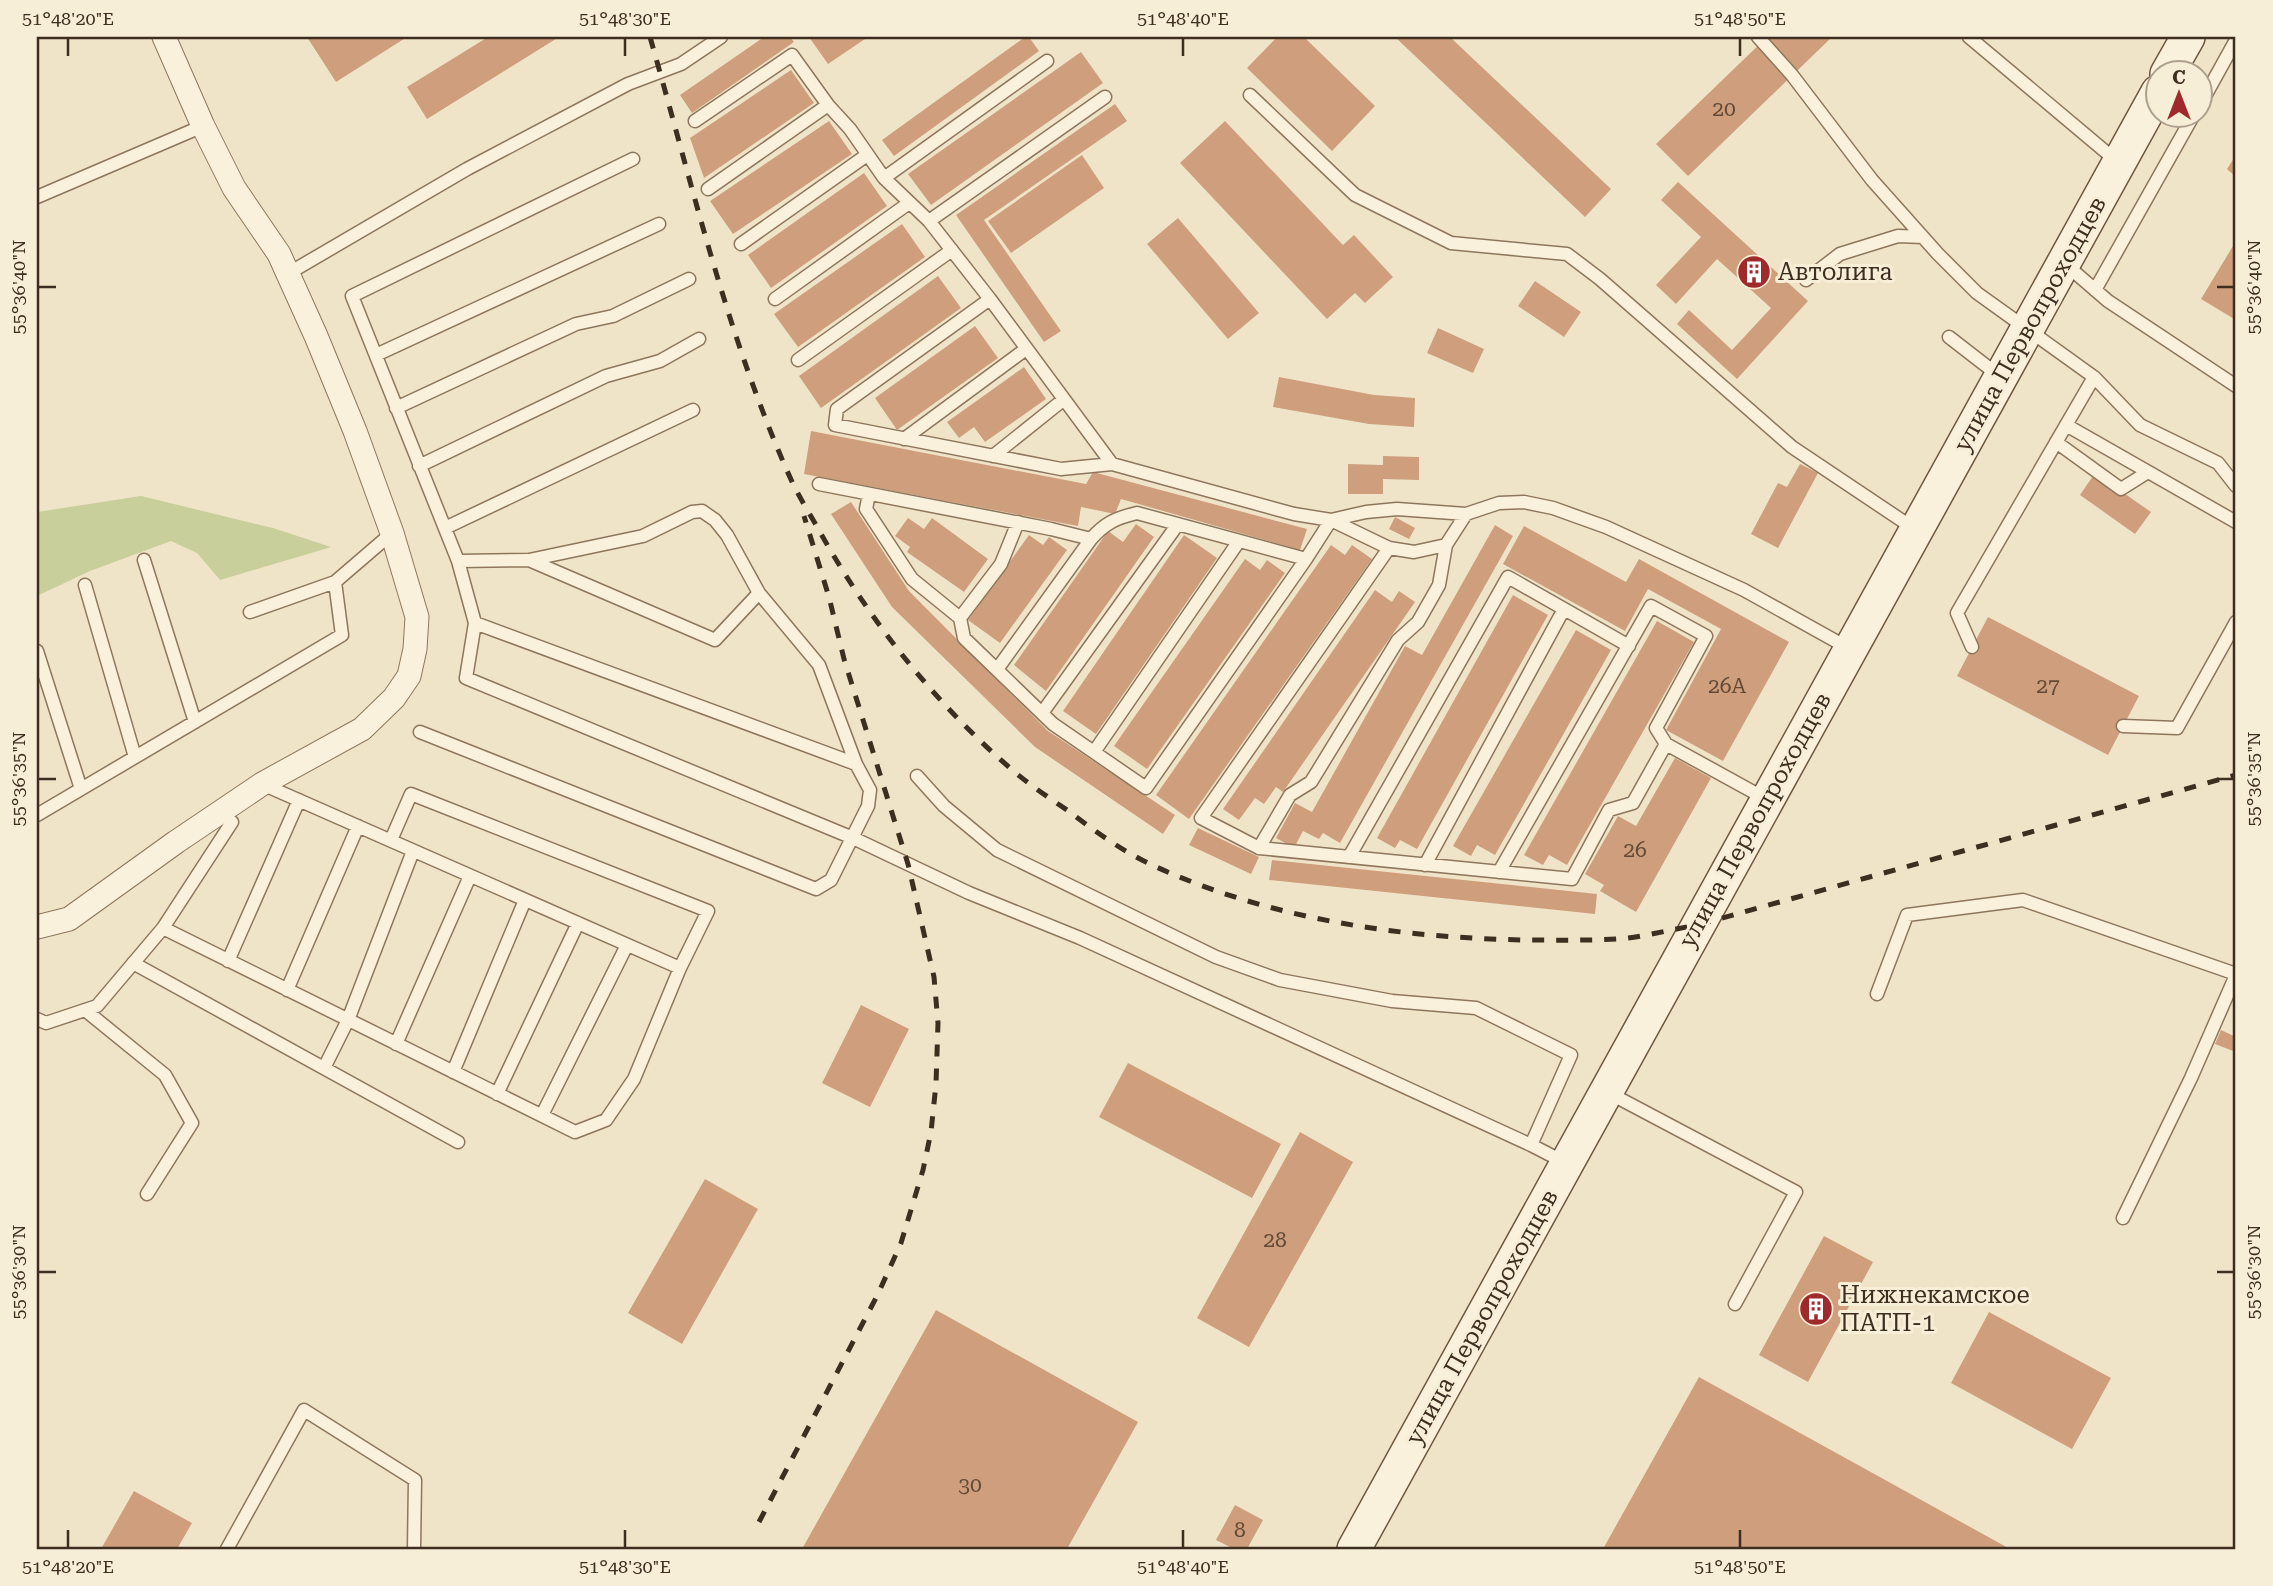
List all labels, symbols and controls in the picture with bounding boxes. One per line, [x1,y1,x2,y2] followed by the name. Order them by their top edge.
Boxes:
[22,8,114,29] text: 51°48'20"E
[579,8,671,29] text: 51°48'30"E
[1137,8,1229,29] text: 51°48'40"E
[1694,8,1786,29] text: 51°48'50"E
[2144,60,2214,130] north arrow
[2172,66,2186,89] text: С
[1712,97,1736,121] house number: 20
[1948,191,2112,457] street label: улица Первопроходцев
[8,240,29,334] text: 55°36'40"N
[2243,240,2264,334] text: 55°36'40"N
[1735,253,1773,291] building icon: Автолига
[1778,258,1892,286] place label: Автолига
[1708,674,1746,698] house number: 26А
[2036,674,2060,698] house number: 27
[1673,687,1837,953] street label: улица Первопроходцев
[8,732,29,826] text: 55°36'35"N
[2243,732,2264,826] text: 55°36'35"N
[1623,838,1647,862] house number: 26
[1400,1184,1564,1450] street label: улица Первопроходцев
[8,1225,29,1319] text: 55°36'30"N
[2243,1225,2264,1319] text: 55°36'30"N
[1263,1228,1287,1252] house number: 28
[1840,1281,2030,1337] place label: Нижнекамское ПАТП-1
[1797,1290,1835,1328] building icon: Нижнекамское ПАТП-1
[958,1473,982,1497] house number: 30
[1234,1518,1246,1542] house number: 8
[22,1556,114,1577] text: 51°48'20"E
[579,1556,671,1577] text: 51°48'30"E
[1137,1556,1229,1577] text: 51°48'40"E
[1694,1556,1786,1577] text: 51°48'50"E

